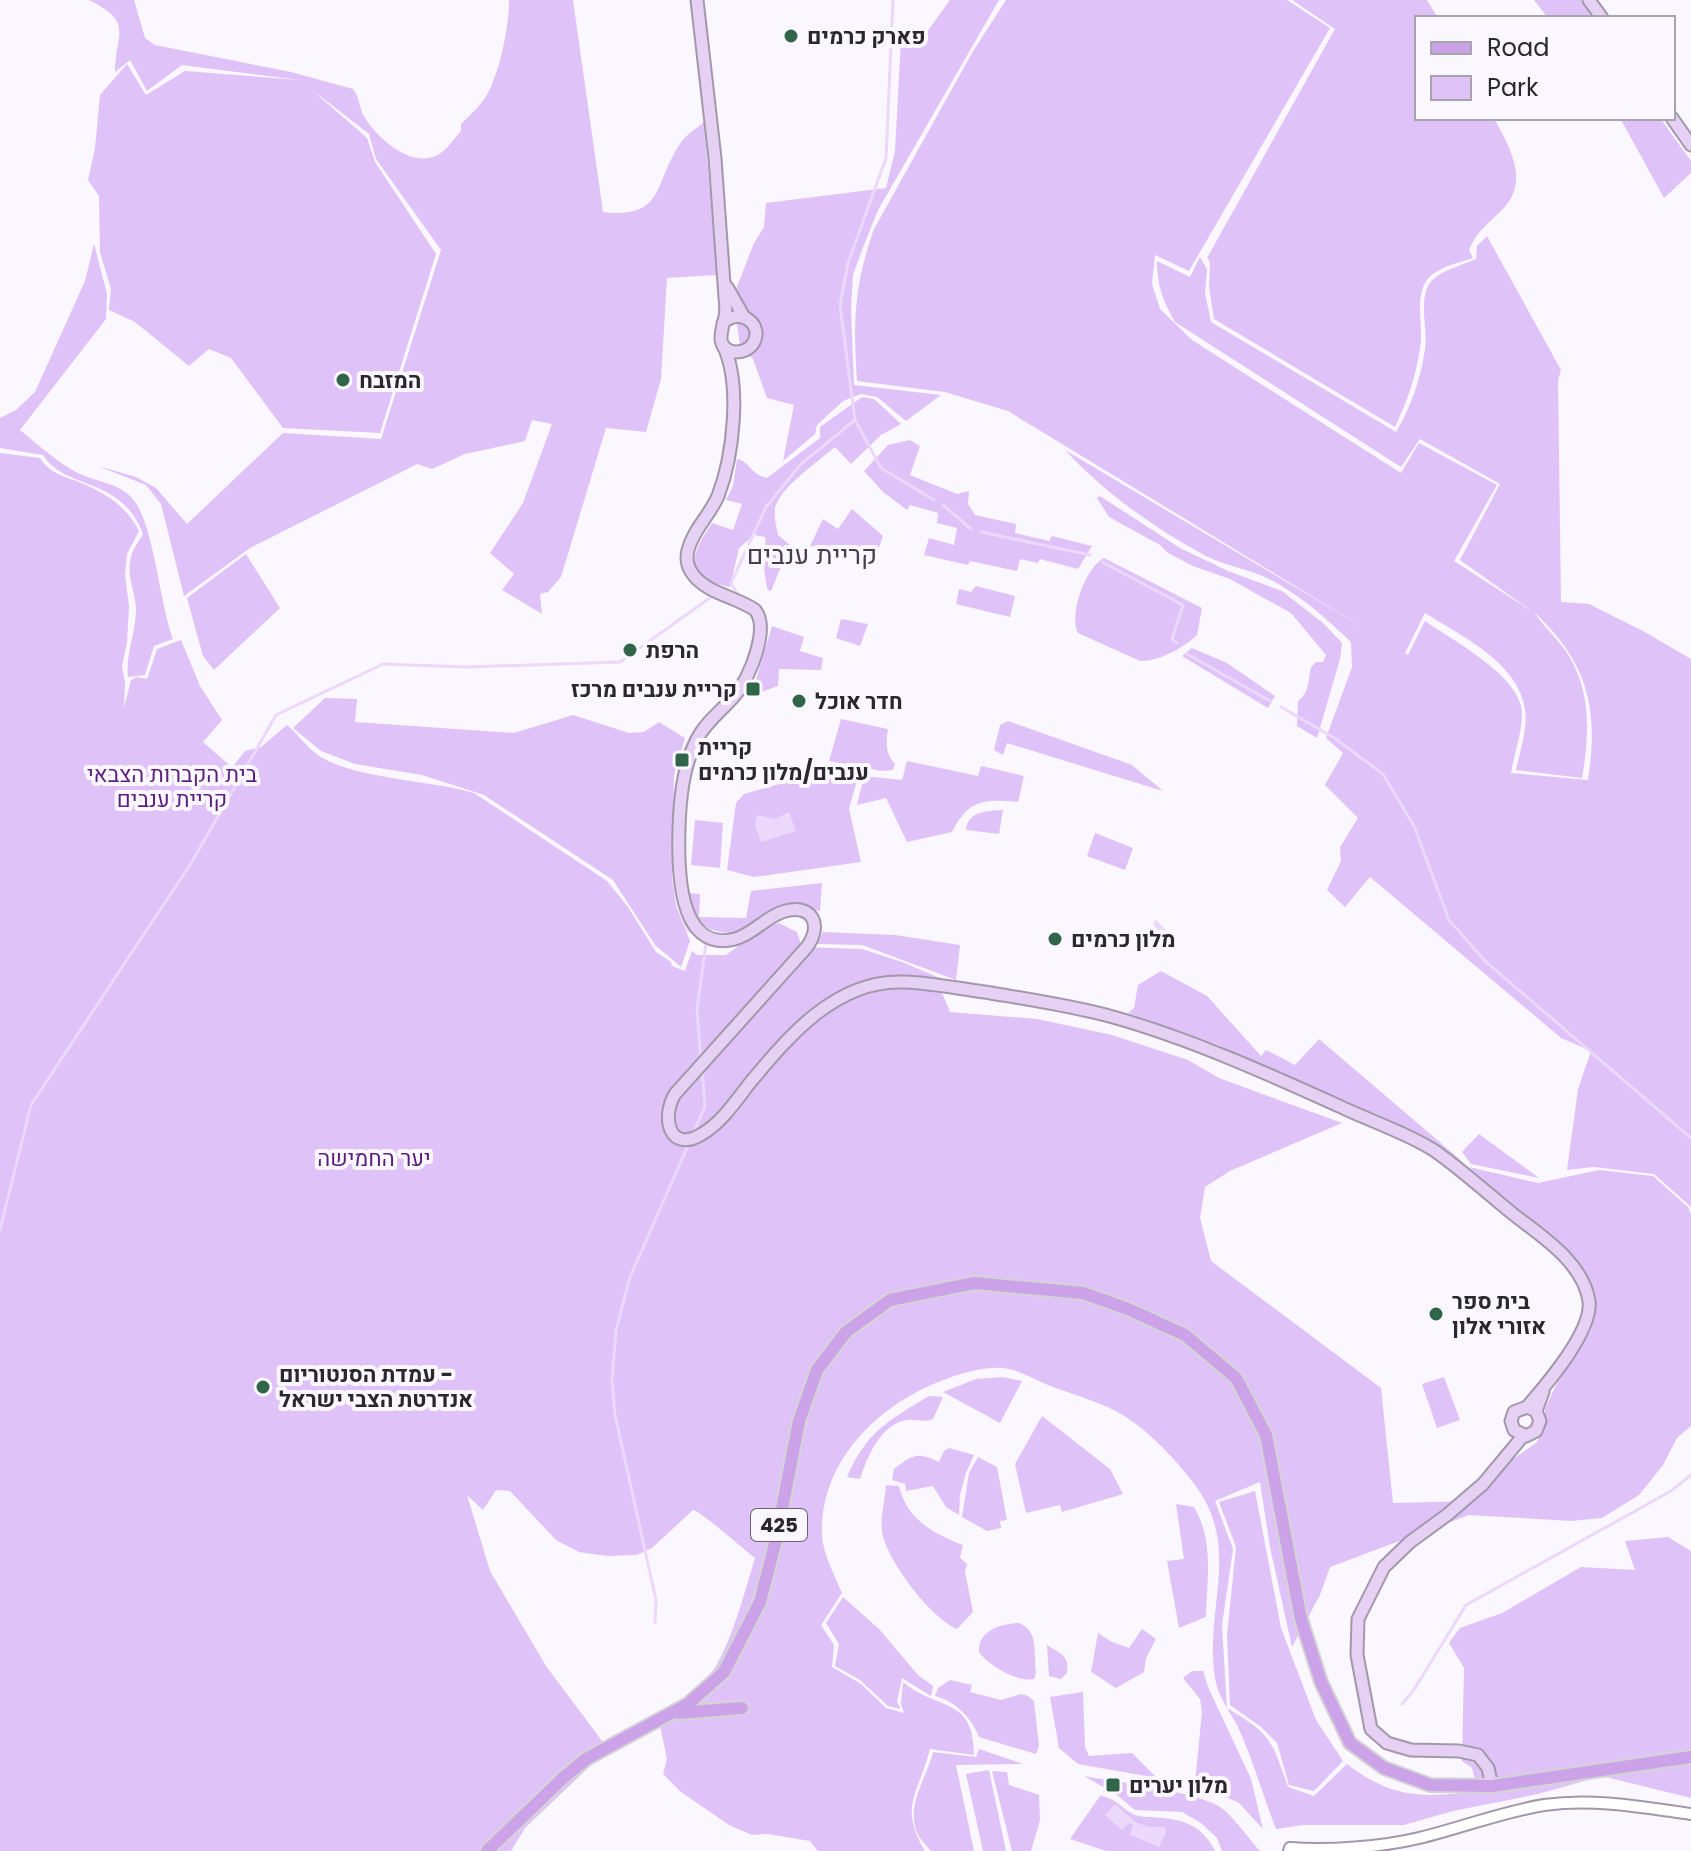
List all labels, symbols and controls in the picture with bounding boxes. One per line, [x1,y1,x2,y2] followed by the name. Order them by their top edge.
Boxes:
[1415,16,1675,120] legend
[807,21,926,52] place label: פארק כרמים
[782,27,800,45] marker: פארק כרמים
[1487,31,1549,64] text: Road
[1487,71,1539,104] text: Park
[359,365,422,396] place label: המזבח
[334,371,352,389] marker: המזבח
[747,537,877,573] district label: קריית ענבים
[646,635,699,666] place label: הרפת
[621,641,639,659] marker: הרפת
[571,674,737,705] place label: קריית ענבים מרכז
[744,680,762,698] marker: קריית ענבים מרכז
[815,686,903,717] place label: חדר אוכל
[790,692,808,710] marker: חדר אוכל
[698,732,869,788] place label: קריית ענבים/מלון כרמים
[673,751,691,769] marker: קריית ענבים/מלון כרמים
[87,759,258,815] park label: בית הקברות הצבאי קריית ענבים
[1071,924,1176,955] place label: מלון כרמים
[1046,930,1064,948] marker: מלון כרמים
[317,1143,431,1174] park label: יער החמישה
[1452,1286,1546,1342] place label: בית ספר אזורי אלון
[1427,1305,1445,1323] marker: בית ספר אזורי אלון
[279,1359,473,1415] place label: עמדת הסנטוריום - אנדרטת הצבי ישראל
[254,1378,272,1396] marker: עמדת הסנטוריום - אנדרטת הצבי ישראל
[751,1509,807,1541] road number: 425
[1129,1770,1228,1801] place label: מלון יערים
[1104,1776,1122,1794] marker: מלון יערים

